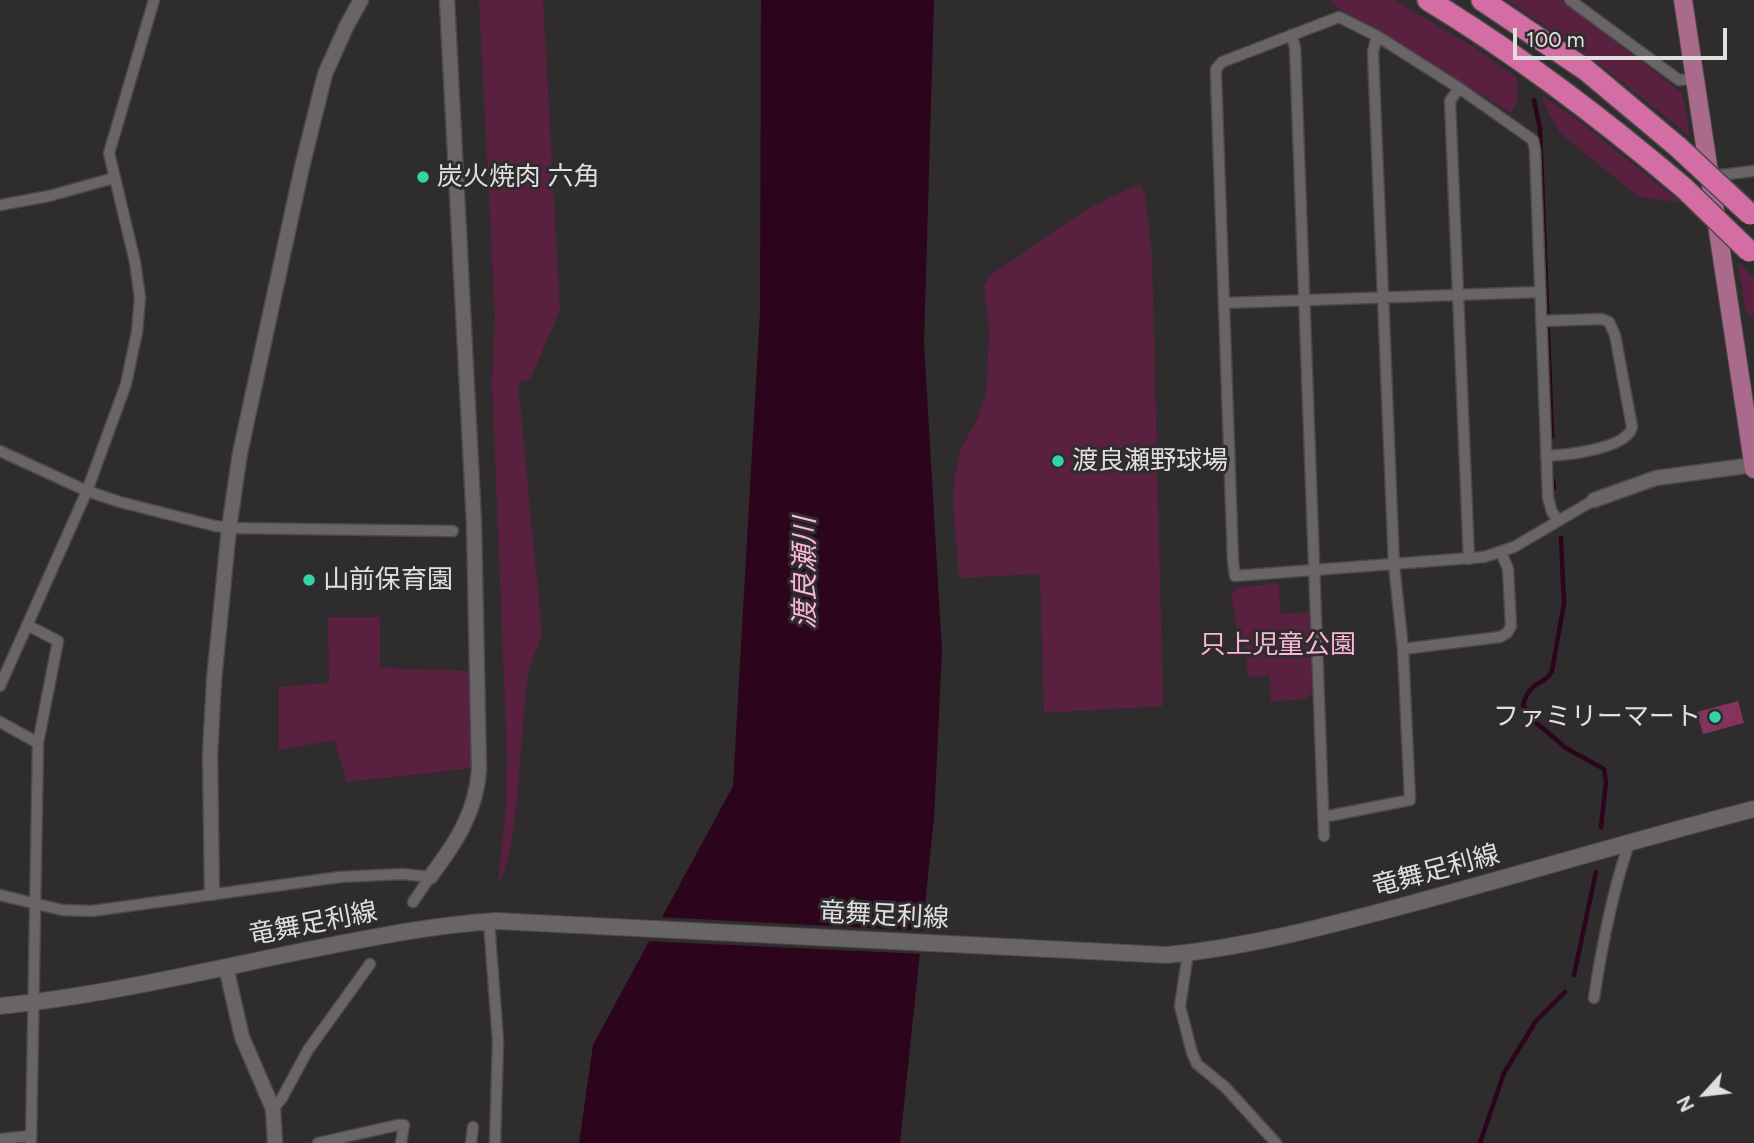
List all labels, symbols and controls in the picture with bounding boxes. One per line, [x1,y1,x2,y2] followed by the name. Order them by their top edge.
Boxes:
[1516,14,1730,58] scale bar
[1526,27,1585,52] text: 100 m
[437,161,599,193] place label: 炭火焼肉 六角
[415,169,431,185] marker: 炭火焼肉 六角
[1072,445,1228,477] place label: 渡良瀬野球場
[1050,453,1066,469] marker: 渡良瀬野球場
[789,517,823,629] water label: 渡良瀬川
[323,564,453,596] place label: 山前保育園
[301,572,317,588] marker: 山前保育園
[1200,629,1356,661] park label: 只上児童公園
[1493,701,1701,733] place label: ファミリーマート
[1707,709,1723,725] marker: ファミリーマート
[1369,839,1503,903] street label: 竜舞足利線
[246,896,380,952] street label: 竜舞足利線
[818,897,950,935] street label: 竜舞足利線
[1670,1059,1740,1129] north arrow
[1672,1092,1699,1116] text: N

